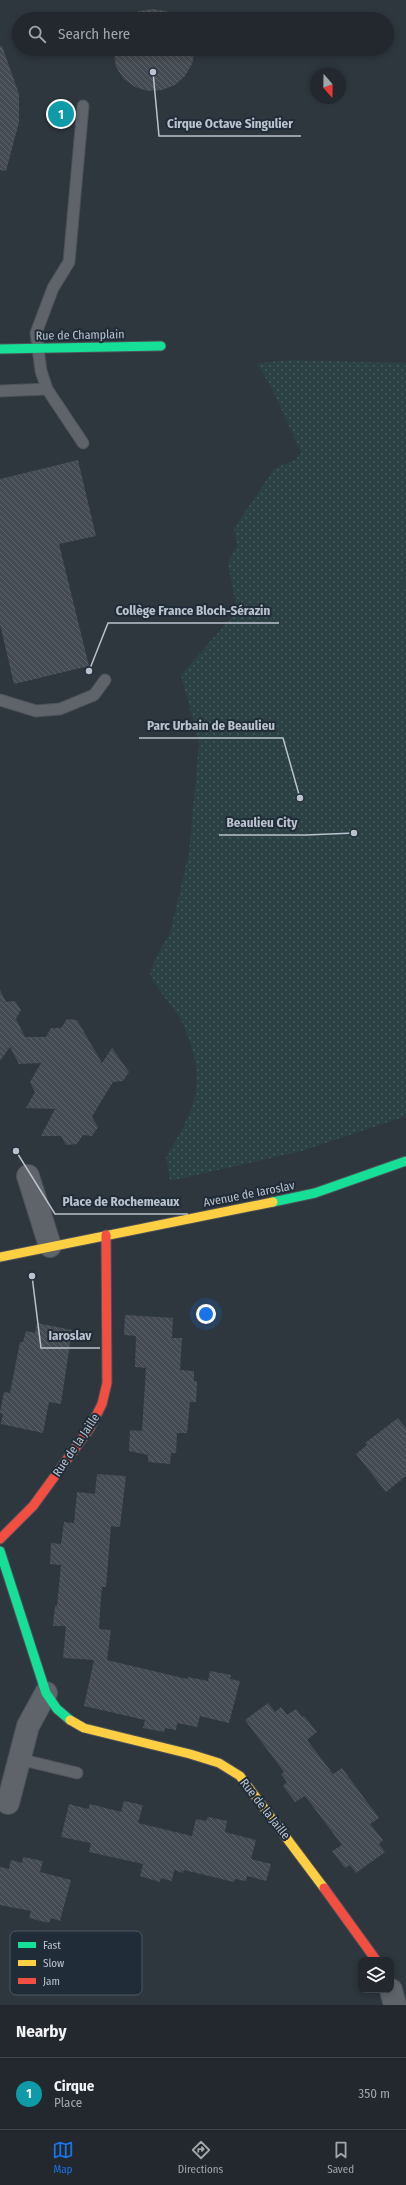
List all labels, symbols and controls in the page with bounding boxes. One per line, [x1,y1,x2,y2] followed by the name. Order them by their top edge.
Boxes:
[12,12,394,56] search box
[26,23,48,45] icon: search
[58,25,130,43] text: Search here
[310,68,346,104] north arrow
[48,99,74,129] pin: 1
[159,111,301,136] callout: Cirque Octave Singulier
[167,116,293,131] text: Cirque Octave Singulier
[35,327,125,343] street label: Rue de Champlain
[108,598,279,623] callout: Collège France Bloch-Sérazin
[116,603,270,618] text: Collège France Bloch-Sérazin
[139,713,283,738] callout: Parc Urbain de Beaulieu
[147,718,275,733] text: Parc Urbain de Beaulieu
[219,810,306,835] callout: Beaulieu City
[227,815,298,830] text: Beaulieu City
[202,1178,296,1210] street label: Avenue de Iaroslav
[55,1189,188,1214] callout: Place de Rochemeaux
[63,1194,180,1209] text: Place de Rochemeaux
[196,1304,216,1324] your location
[41,1323,100,1348] callout: Iaroslav
[49,1328,92,1343] text: Iaroslav
[50,1411,102,1479] street label: Rue de la Jaille
[237,1776,293,1842] street label: Rue de la Jaille
[10,1931,142,1995] legend
[43,1939,61,1952] text: Fast
[43,1957,64,1970] text: Slow
[358,1957,394,1993] map controls
[358,1957,394,1993] button: layers
[43,1975,60,1988] text: Jam
[16,2021,67,2042] text: Nearby
[54,2077,94,2095] text: Cirque
[26,2086,32,2101] text: 1
[358,2086,390,2101] text: 350 m
[54,2095,82,2110] text: Place
[52,2139,74,2176] tab: Map
[178,2139,223,2176] tab: Directions
[327,2139,354,2176] tab: Saved

